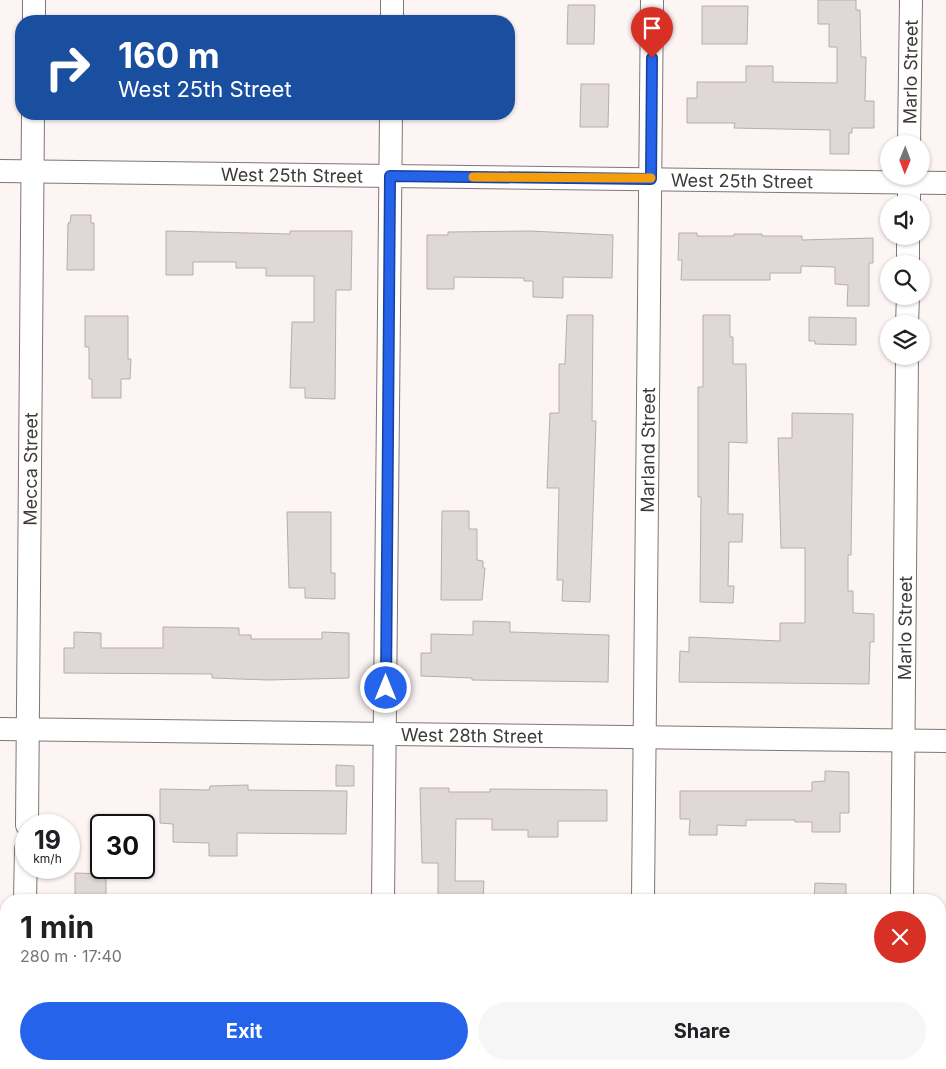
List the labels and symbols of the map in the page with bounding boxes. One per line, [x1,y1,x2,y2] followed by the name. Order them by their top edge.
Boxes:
[631,7,673,58] pin
[899,20,921,124] street label: Marlo Street
[880,135,930,185] north arrow
[221,163,363,186] street label: West 25th Street
[671,169,813,192] street label: West 25th Street
[636,387,659,513] street label: Marland Street
[19,412,41,526] street label: Mecca Street
[894,576,915,680] street label: Marlo Street
[359,661,411,713] position arrow
[401,724,543,746] street label: West 28th Street
[90,814,155,879] speed limit sign: 30

